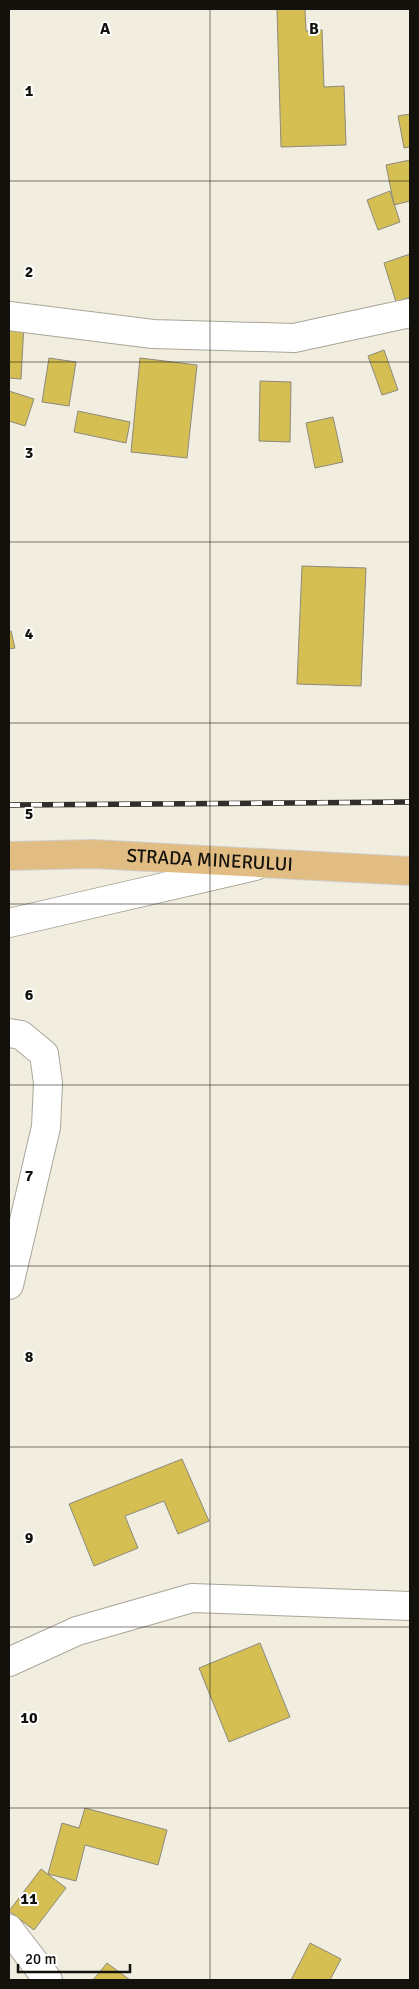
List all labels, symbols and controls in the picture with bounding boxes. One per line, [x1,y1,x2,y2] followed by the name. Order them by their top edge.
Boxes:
[100,19,111,39] text: A
[309,19,319,39] text: B
[25,81,34,101] text: 1
[25,262,33,282] text: 2
[25,443,33,463] text: 3
[25,624,34,644] text: 4
[25,804,33,824] text: 5
[126,844,294,877] street label: STRADA MINERULUI
[25,985,34,1005] text: 6
[25,1166,34,1186] text: 7
[25,1347,34,1367] text: 8
[25,1528,34,1548] text: 9
[20,1708,38,1728] text: 10
[20,1889,38,1909] text: 11
[18,1942,130,1974] scale bar
[25,1950,56,1968] text: 20 m

